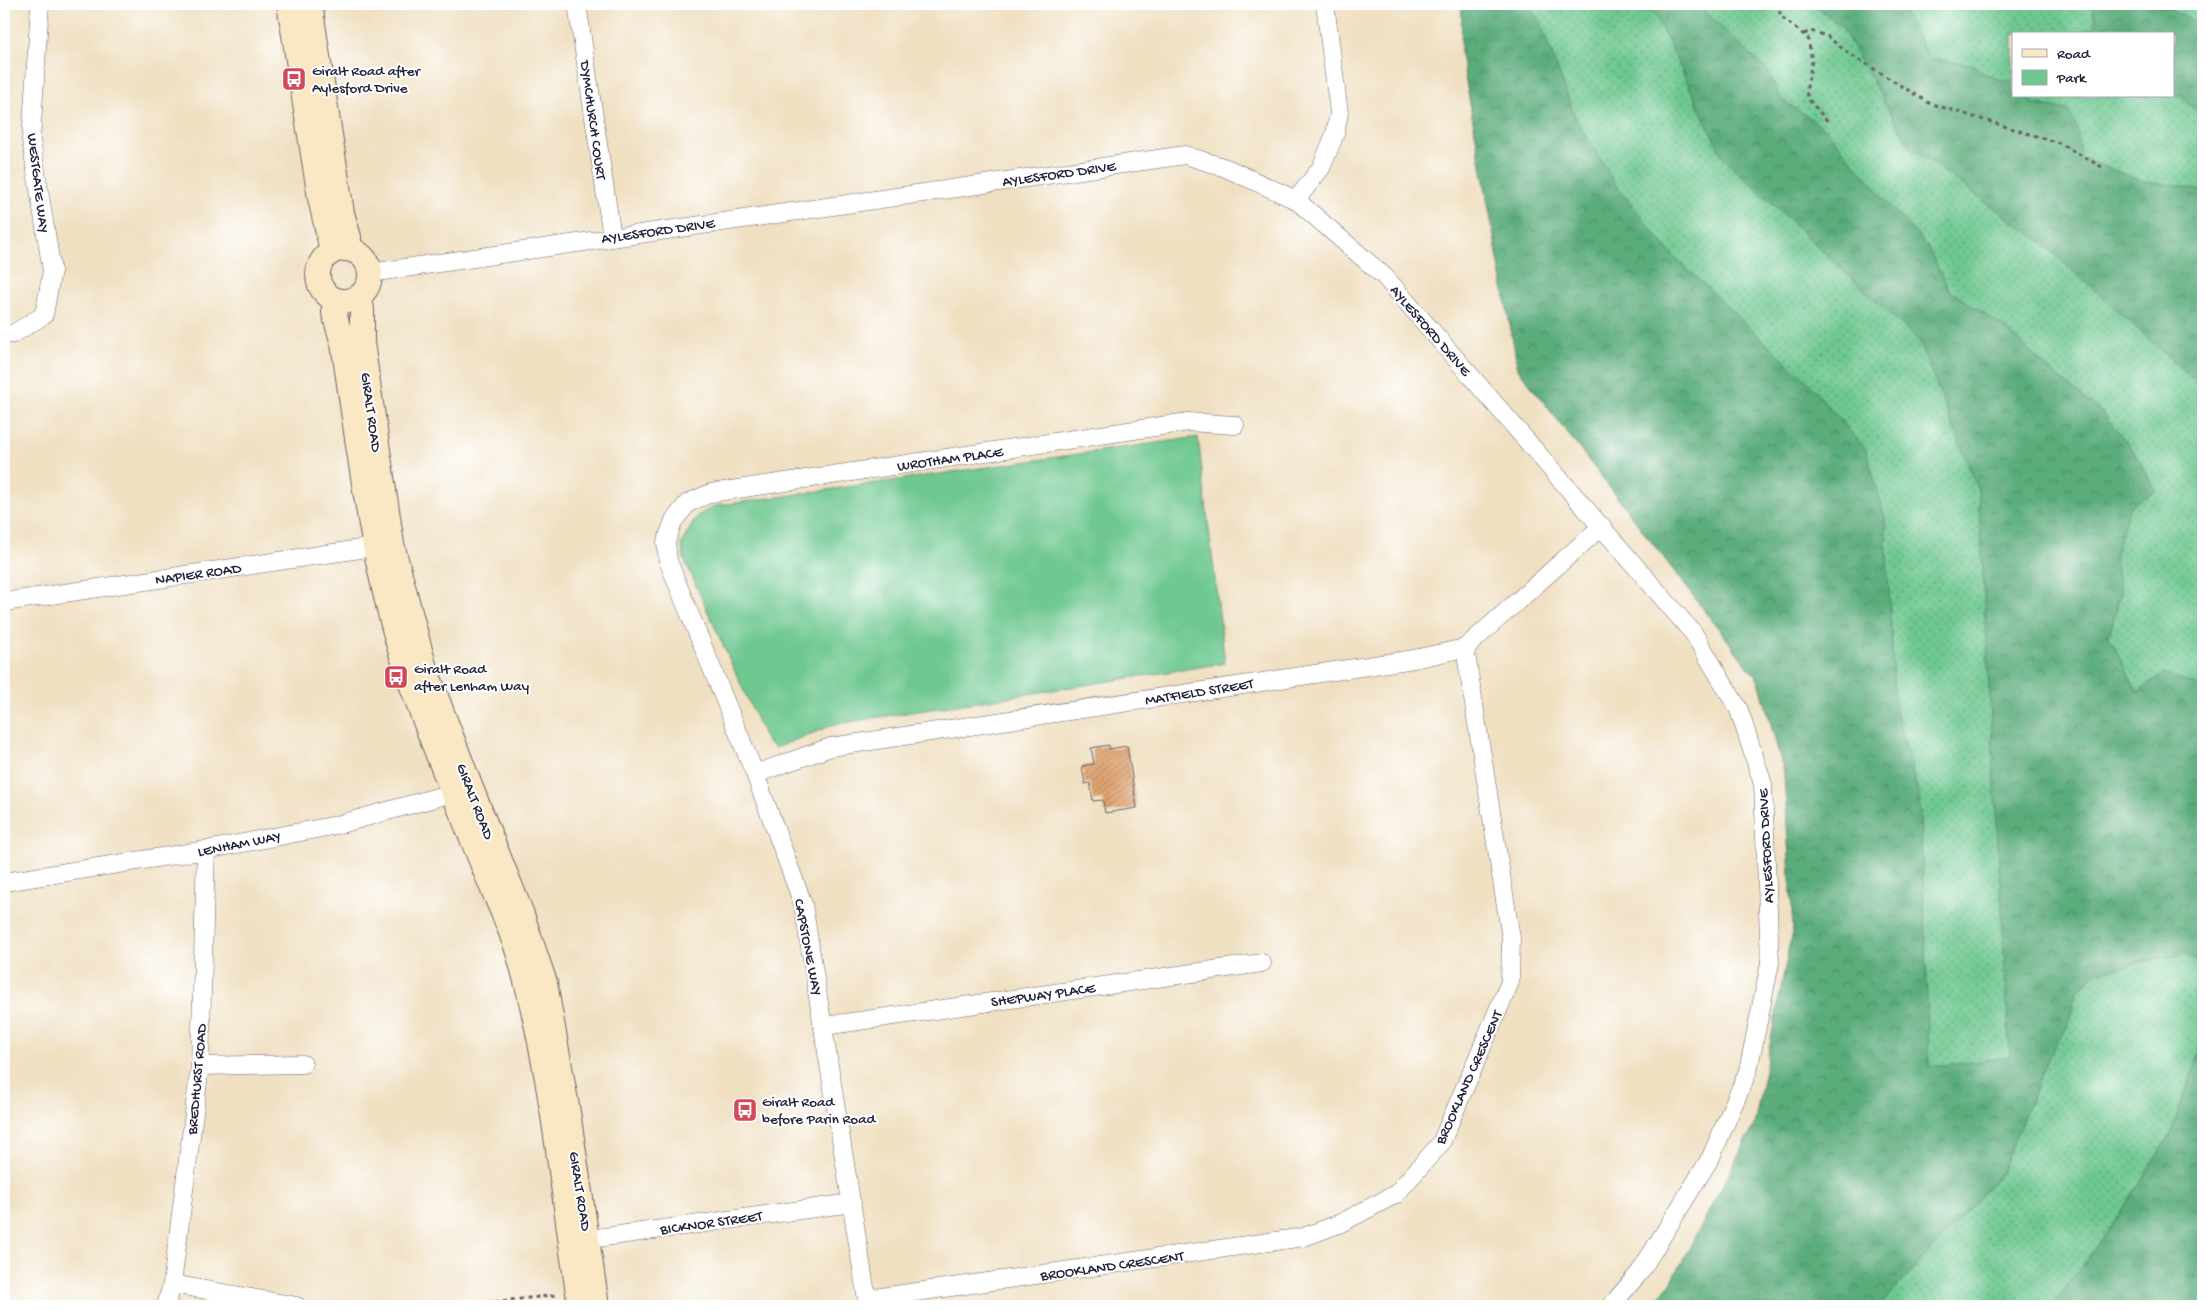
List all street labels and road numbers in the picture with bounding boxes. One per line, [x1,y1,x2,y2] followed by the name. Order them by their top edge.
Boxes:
[575,59,609,182] street label: DYMCHURCH COURT
[22,132,52,234] street label: WESTGATE WAY
[1001,158,1118,192] street label: AYLESFORD DRIVE
[600,215,717,249] street label: AYLESFORD DRIVE
[1385,282,1474,381] street label: AYLESFORD DRIVE
[356,371,385,453] street label: GIRALT ROAD
[896,444,1005,476] street label: WROTHAM PLACE
[154,560,243,590] street label: NAPIER ROAD
[1144,675,1256,710] street label: MATFIELD STREET
[451,761,497,843] street label: GIRALT ROAD
[1755,788,1779,904] street label: AYLESFORD DRIVE
[196,828,283,862] street label: LENHAM WAY
[789,897,825,997] street label: CAPSTONE WAY
[990,980,1097,1012] street label: SHEPWAY PLACE
[1432,1007,1508,1148] street label: BROOKLAND CRESCENT
[184,1023,212,1137] street label: BREDHURST ROAD
[564,1150,594,1232] street label: GIRALT ROAD
[658,1208,765,1240] street label: BICKNOR STREET
[1038,1248,1186,1286] street label: BROOKLAND CRESCENT

